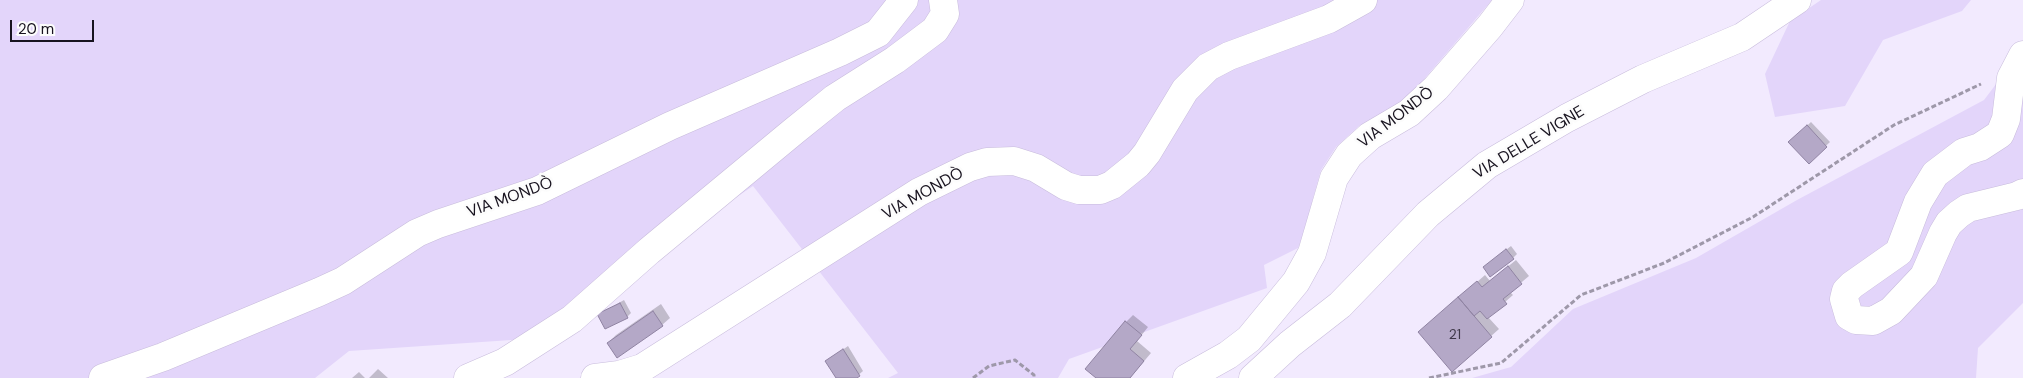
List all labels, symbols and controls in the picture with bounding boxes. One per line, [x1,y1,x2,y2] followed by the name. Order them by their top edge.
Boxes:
[12,10,96,42] scale bar
[18,19,54,39] text: 20 m
[1354,83,1438,153] street label: VIA MONDÒ
[1470,102,1588,184] street label: VIA DELLE VIGNE
[879,164,967,224] street label: VIA MONDÒ
[465,174,555,222] street label: VIA MONDÒ
[1449,327,1461,343] house number: 21

